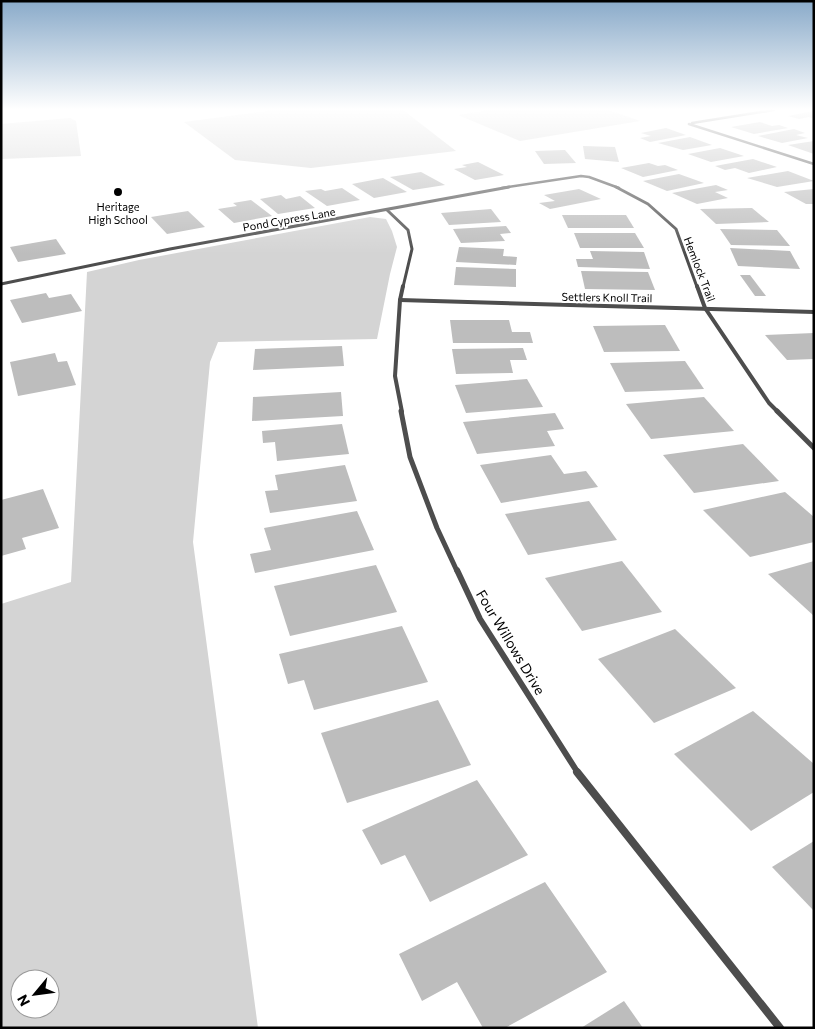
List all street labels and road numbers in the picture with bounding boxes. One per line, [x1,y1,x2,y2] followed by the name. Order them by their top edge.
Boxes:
[242,204,337,234] street label: Pond Cypress Lane
[682,235,718,303] street label: Hemlock Trail
[561,290,653,304] street label: Settlers Knoll Trail
[473,586,549,698] street label: Four Willows Drive

